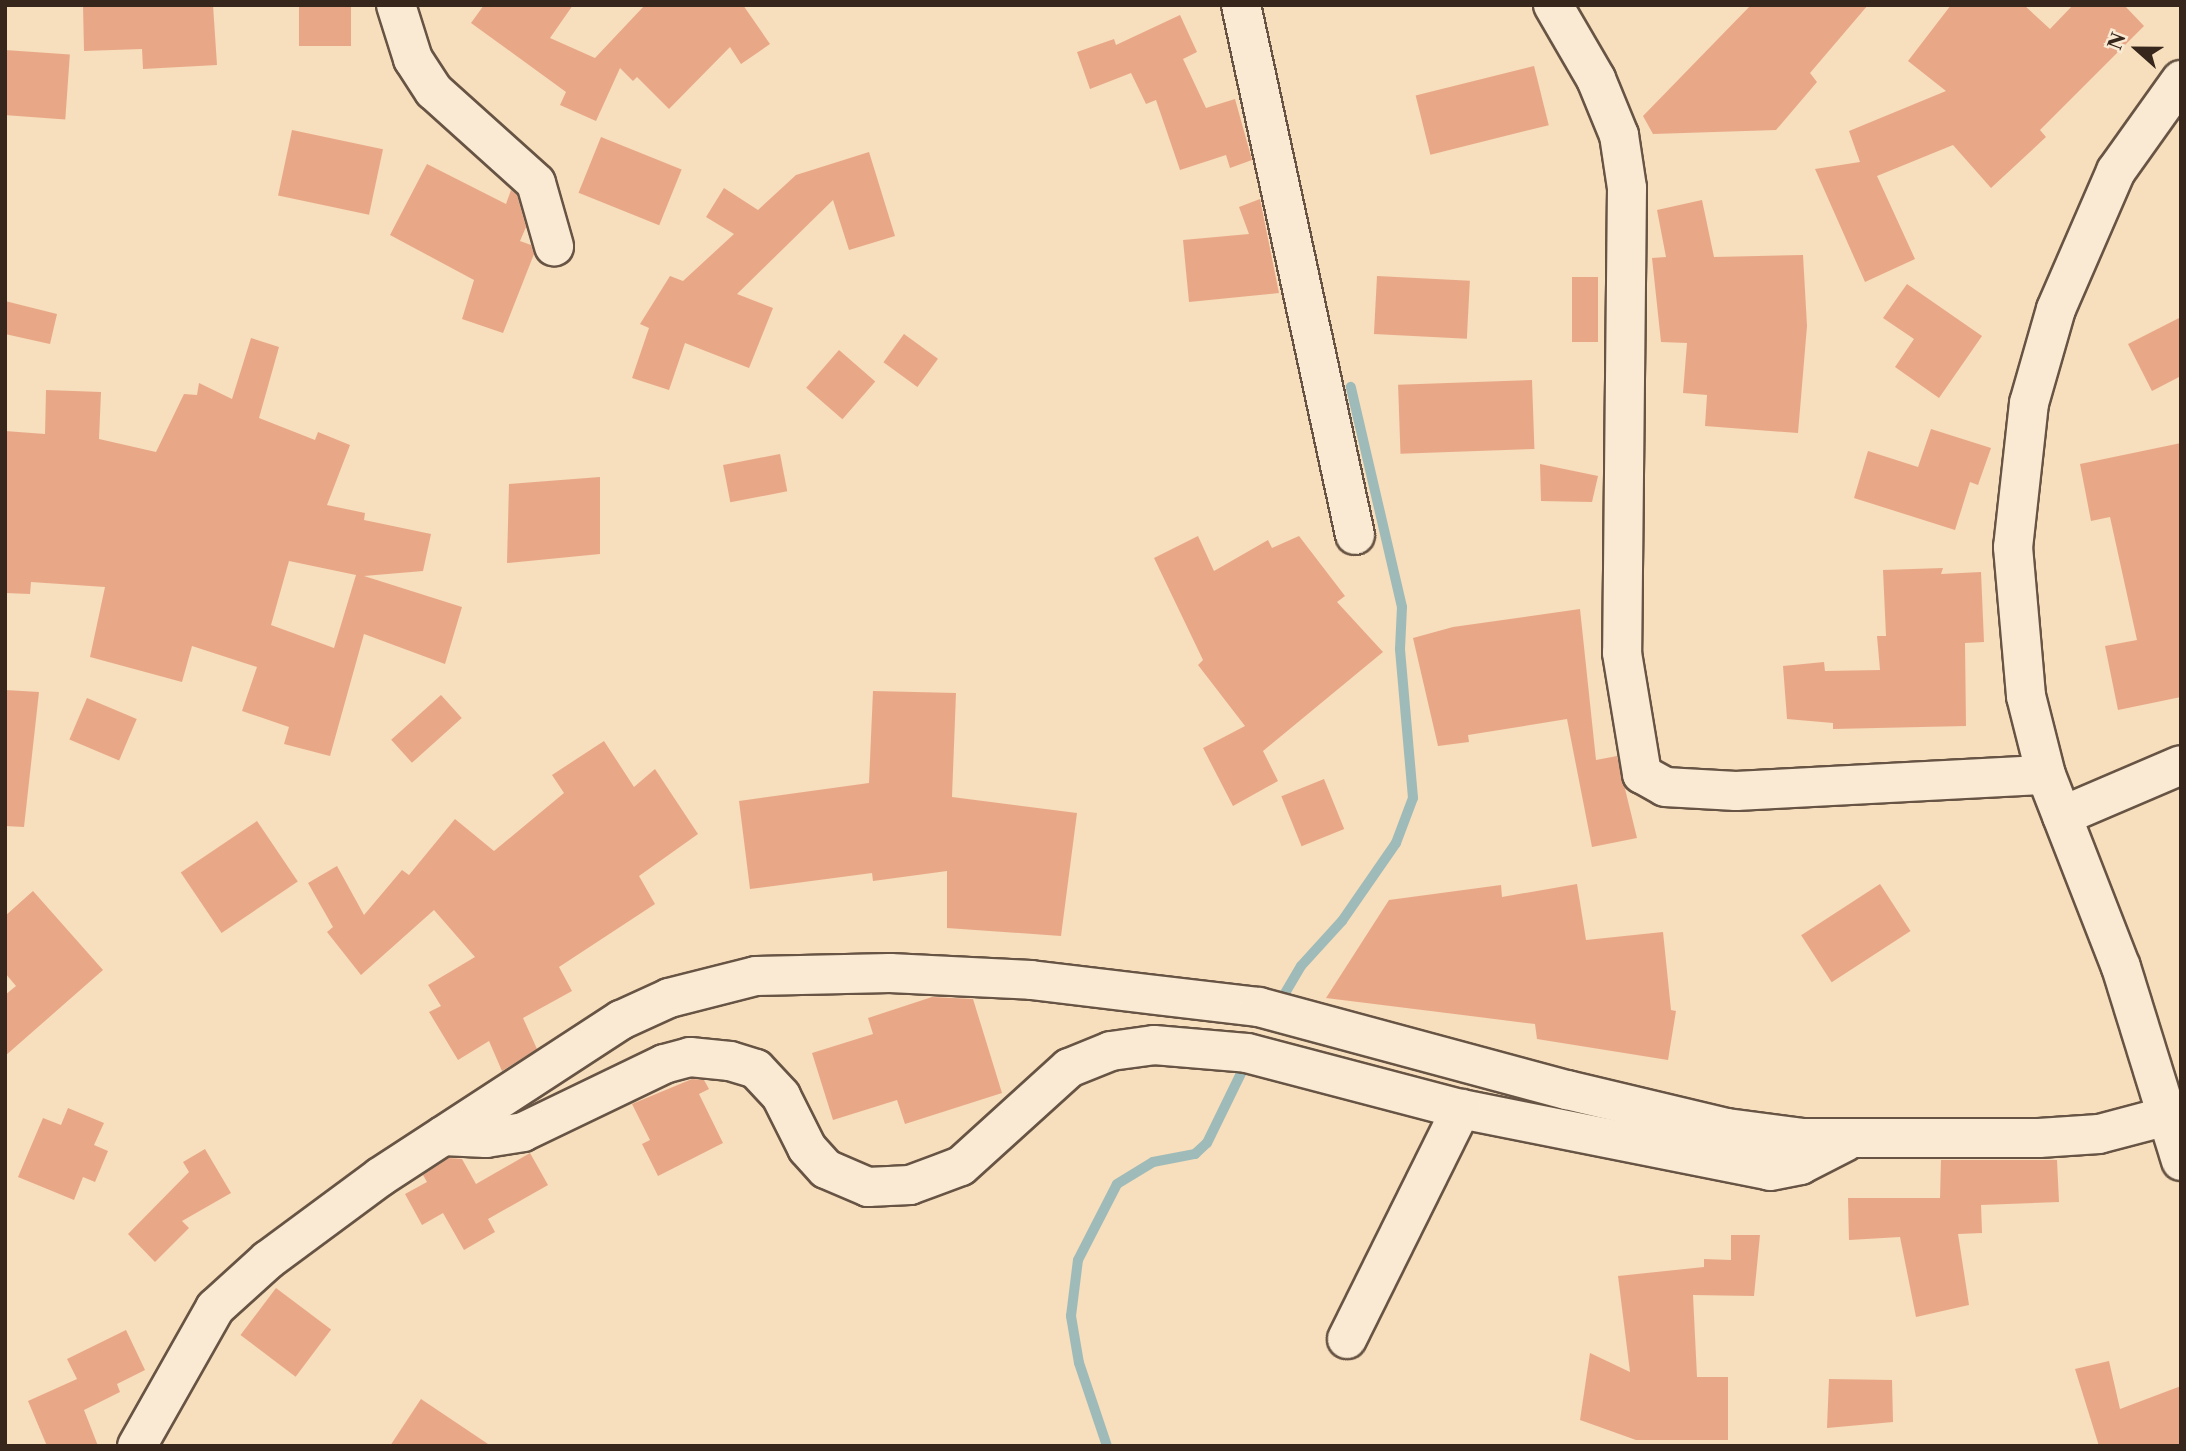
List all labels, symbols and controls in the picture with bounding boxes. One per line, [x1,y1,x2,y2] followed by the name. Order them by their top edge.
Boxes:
[2102,14,2172,84] north arrow
[2103,29,2131,53] text: N

